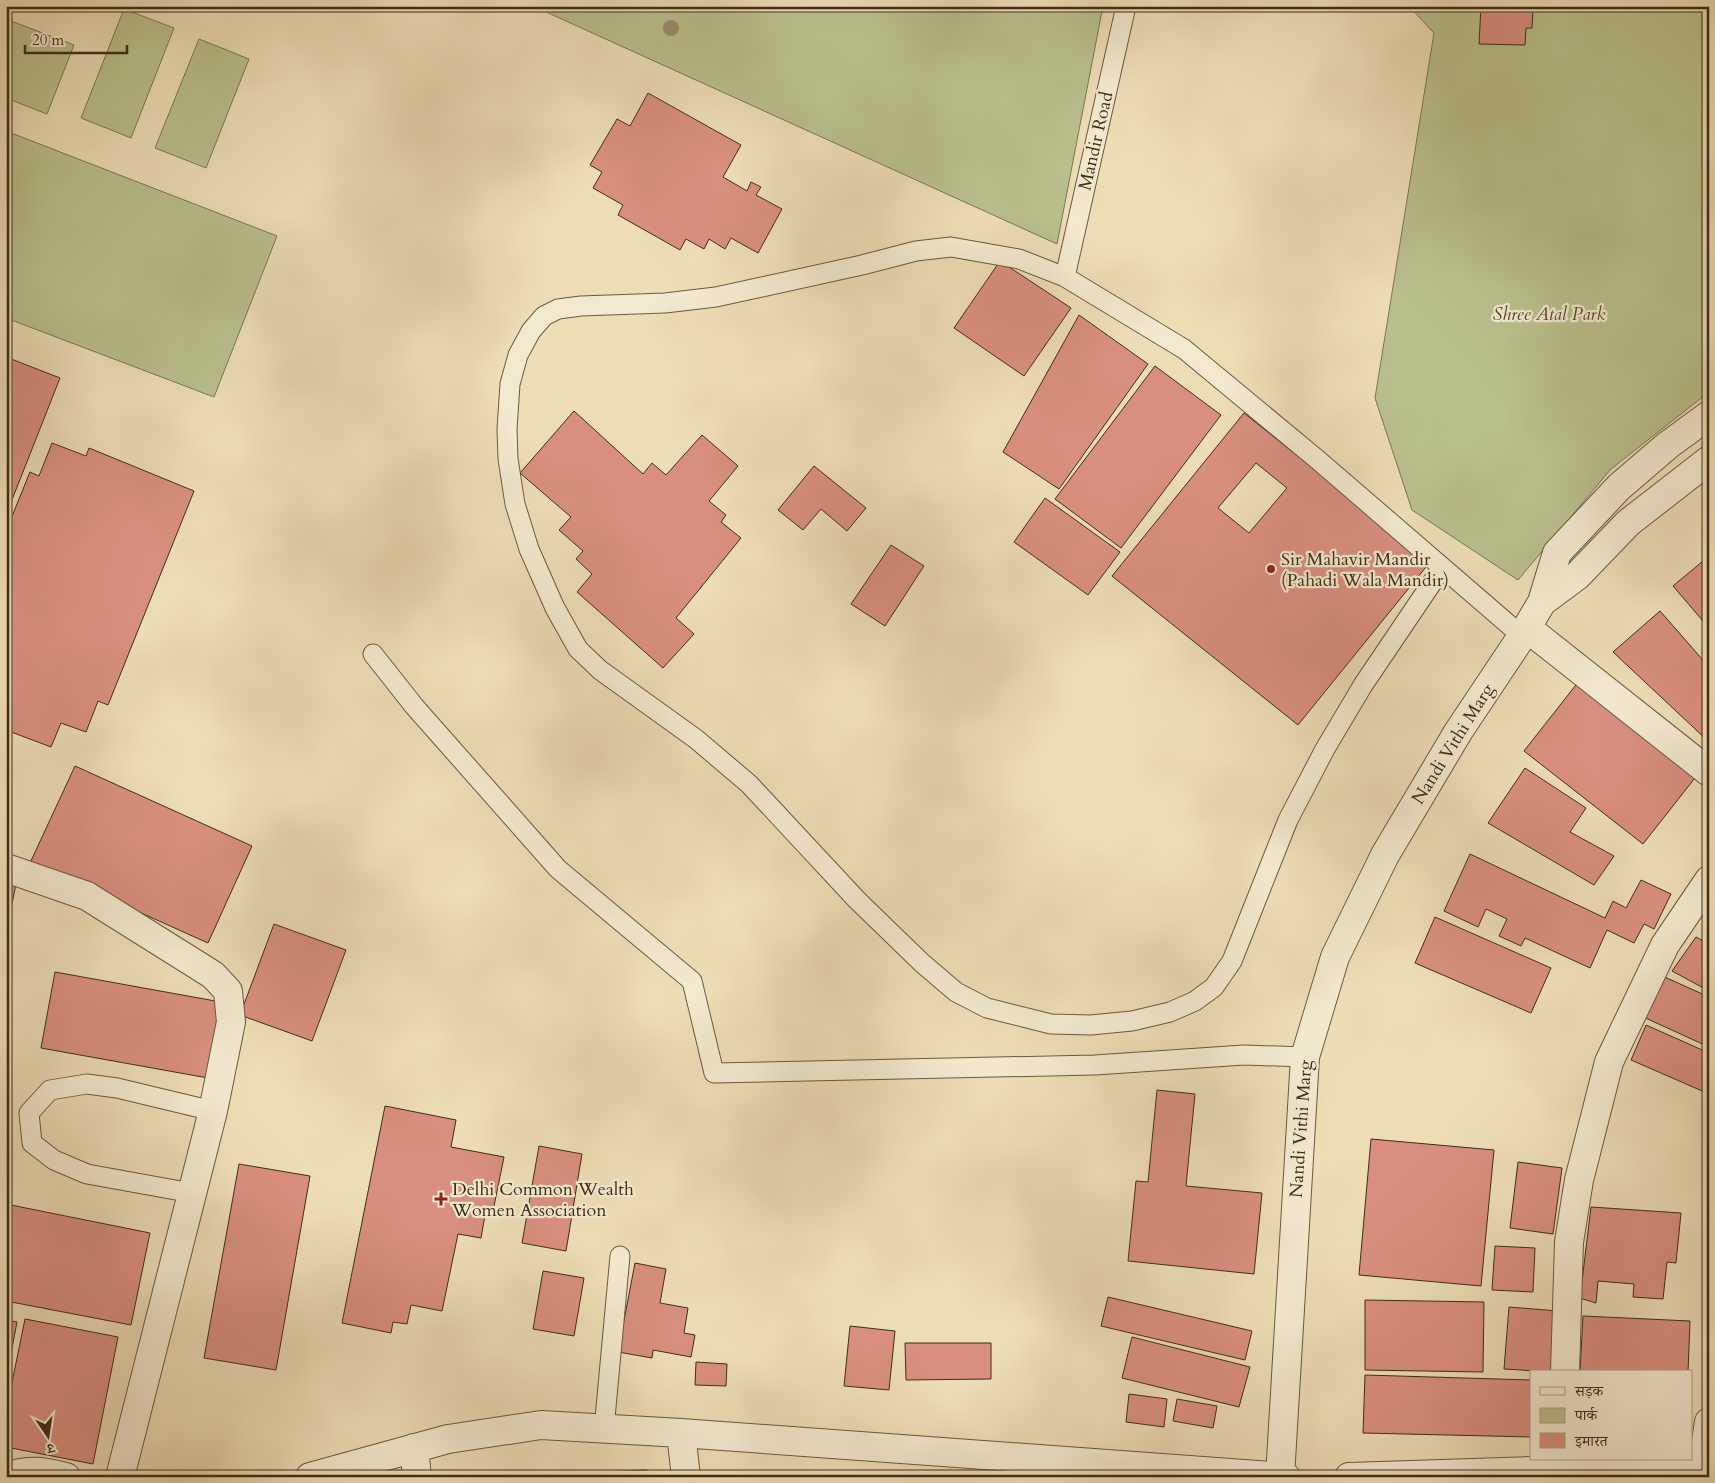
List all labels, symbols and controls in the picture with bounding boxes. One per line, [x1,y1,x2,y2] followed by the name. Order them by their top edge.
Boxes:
[25,22,128,54] scale bar
[32,30,64,50] text: 20 m
[1073,89,1120,193] street label: Mandir Road
[1493,302,1605,327] park label: Shree Atal Park
[1281,547,1449,593] place label: Sir Mahavir Mandir (Pahadi Wala Mandir)
[1265,563,1277,575] marker: Sir Mahavir Mandir (Pahadi Wala Mandir)
[1406,678,1501,809] street label: Nandi Vithi Marg
[1284,1058,1318,1199] street label: Nandi Vithi Marg
[451,1177,634,1223] place label: Delhi Common Wealth Women Association
[434,1192,448,1206] marker: Delhi Common Wealth Women Association
[1530,1370,1692,1460] legend
[1574,1381,1604,1401] text: सड़क
[1574,1405,1598,1425] text: पार्क
[22,1410,72,1460] north arrow
[1574,1431,1609,1451] text: इमारत
[44,1438,57,1458] text: उ

